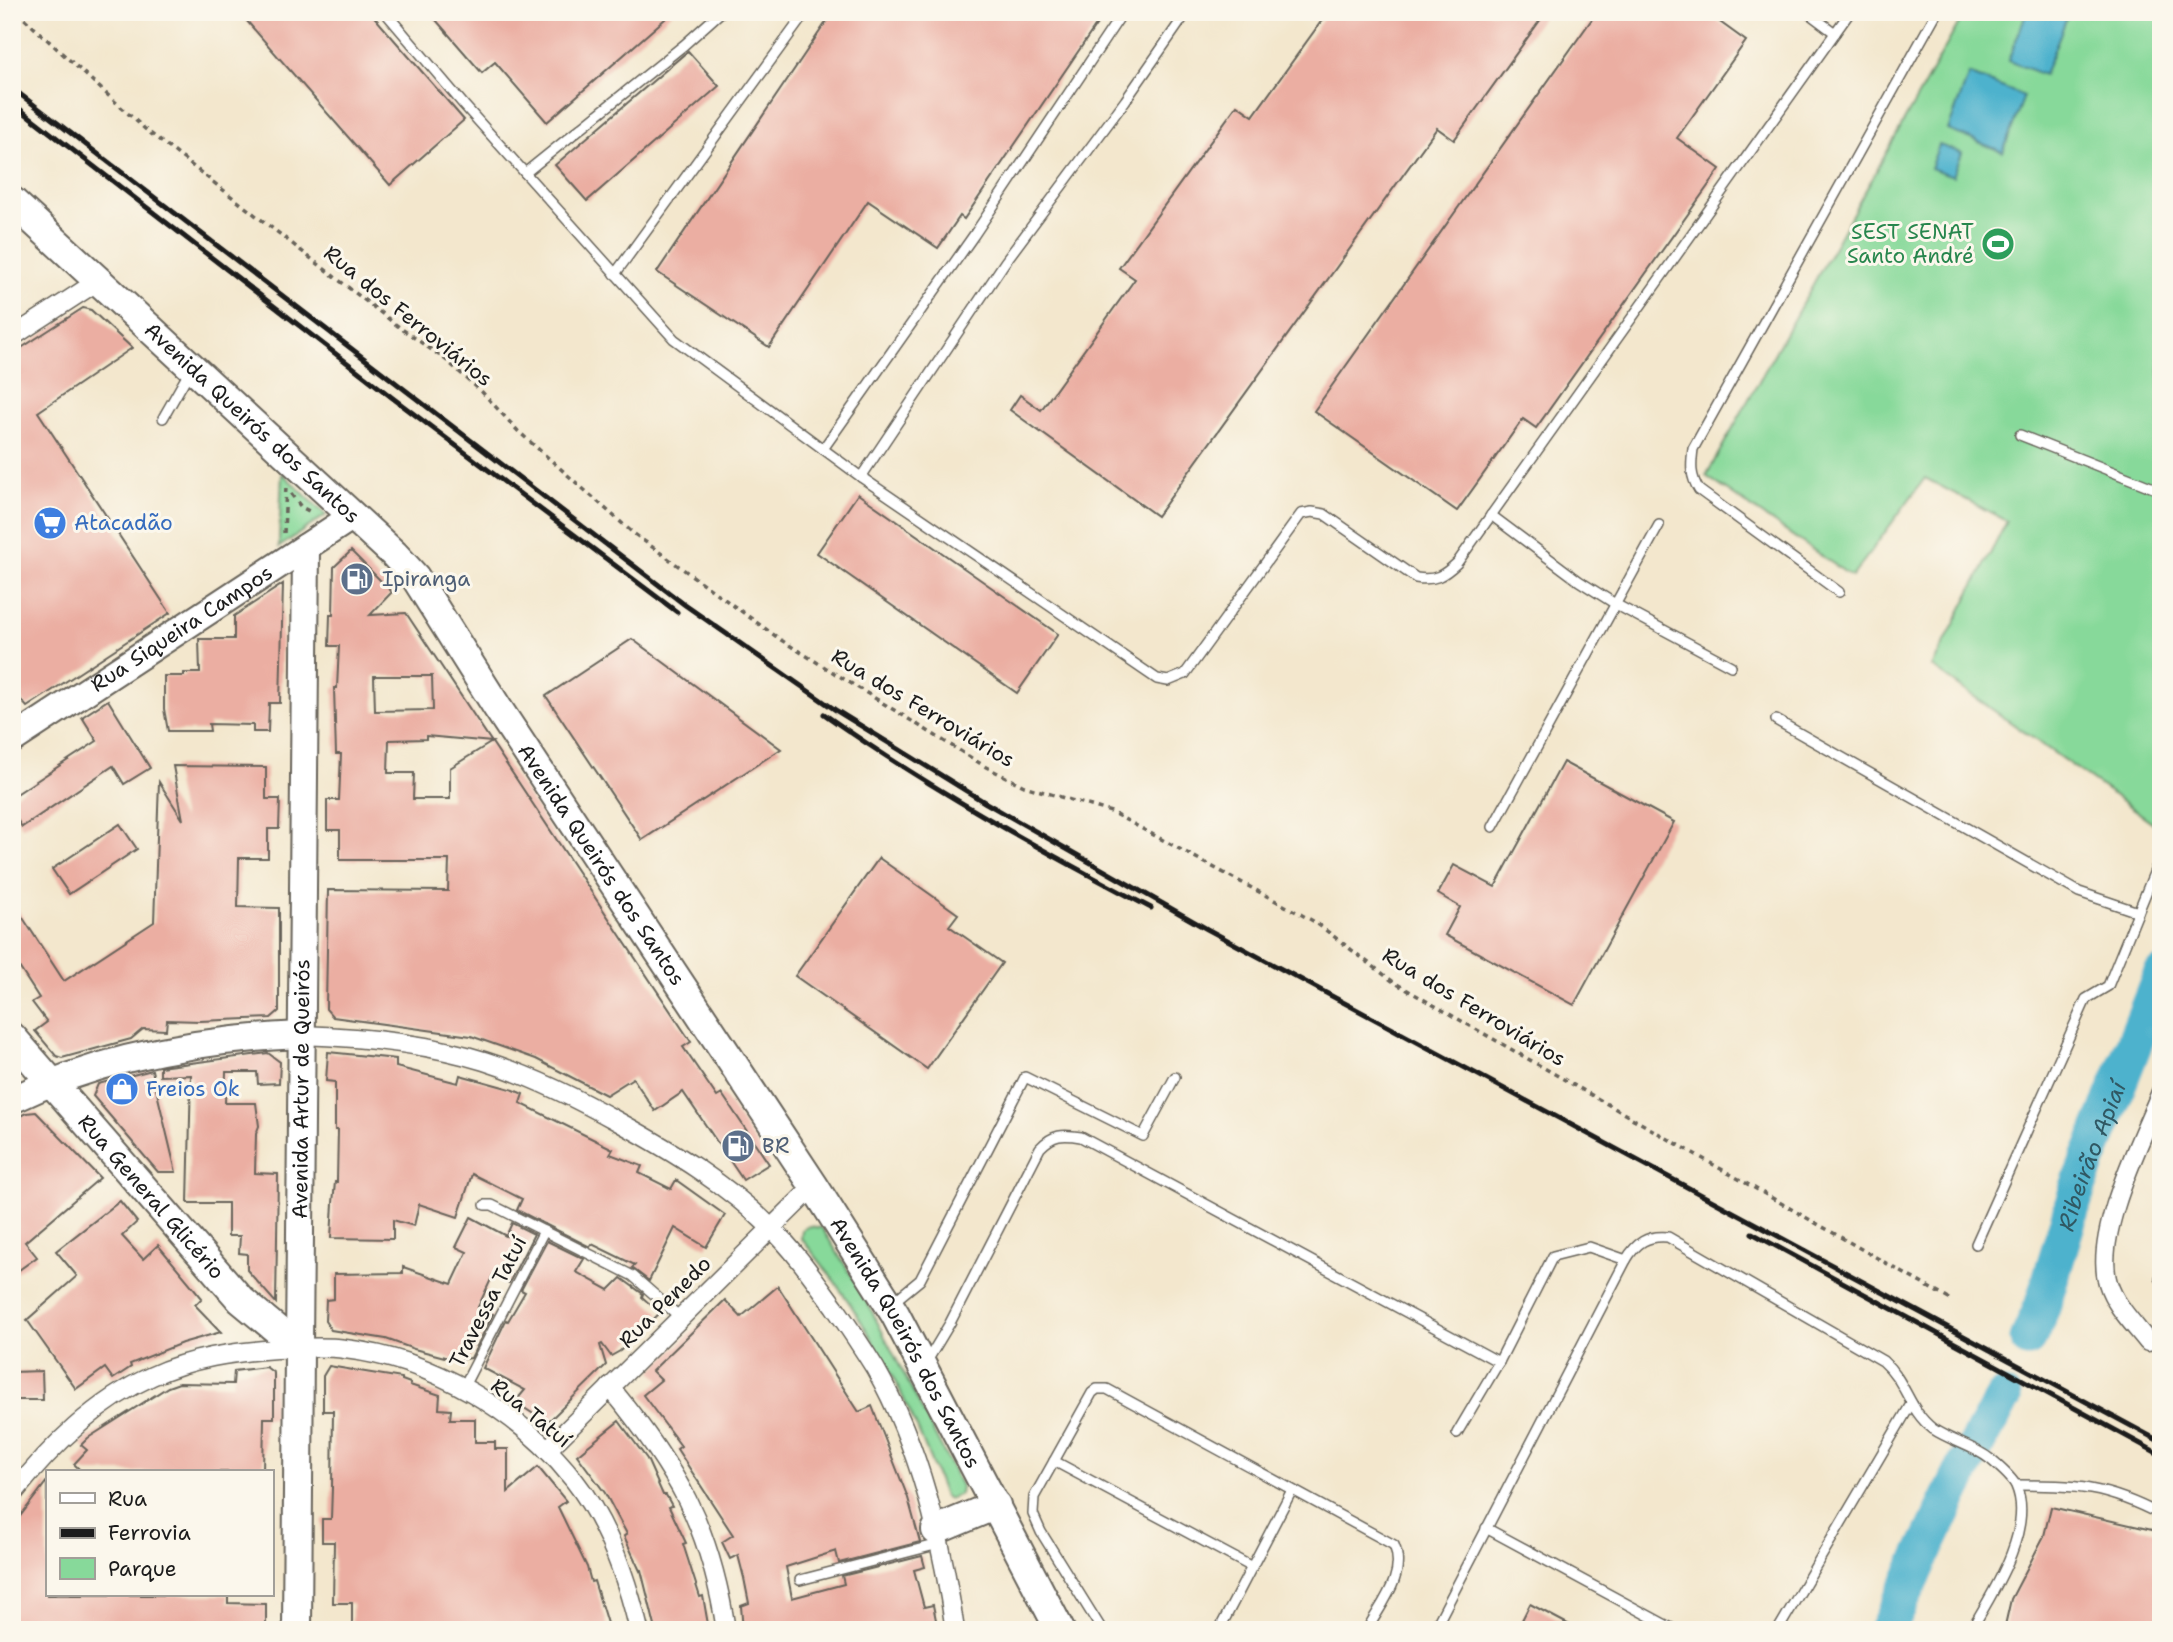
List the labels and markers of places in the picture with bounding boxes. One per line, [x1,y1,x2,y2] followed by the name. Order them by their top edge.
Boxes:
[1847,218,1974,270] place label: SEST SENAT Santo André
[1979,225,2017,263] sports icon: SEST SENAT Santo André
[31,504,69,542] supermarket icon: Atacadão
[74,509,173,537] place label: Atacadão
[338,560,376,598] fuel station icon: Ipiranga
[382,565,470,593] place label: Ipiranga
[103,1070,141,1108] shop icon: Freios Ok
[146,1075,240,1103] place label: Freios Ok
[719,1127,757,1165] fuel station icon: BR
[762,1132,789,1160] place label: BR

